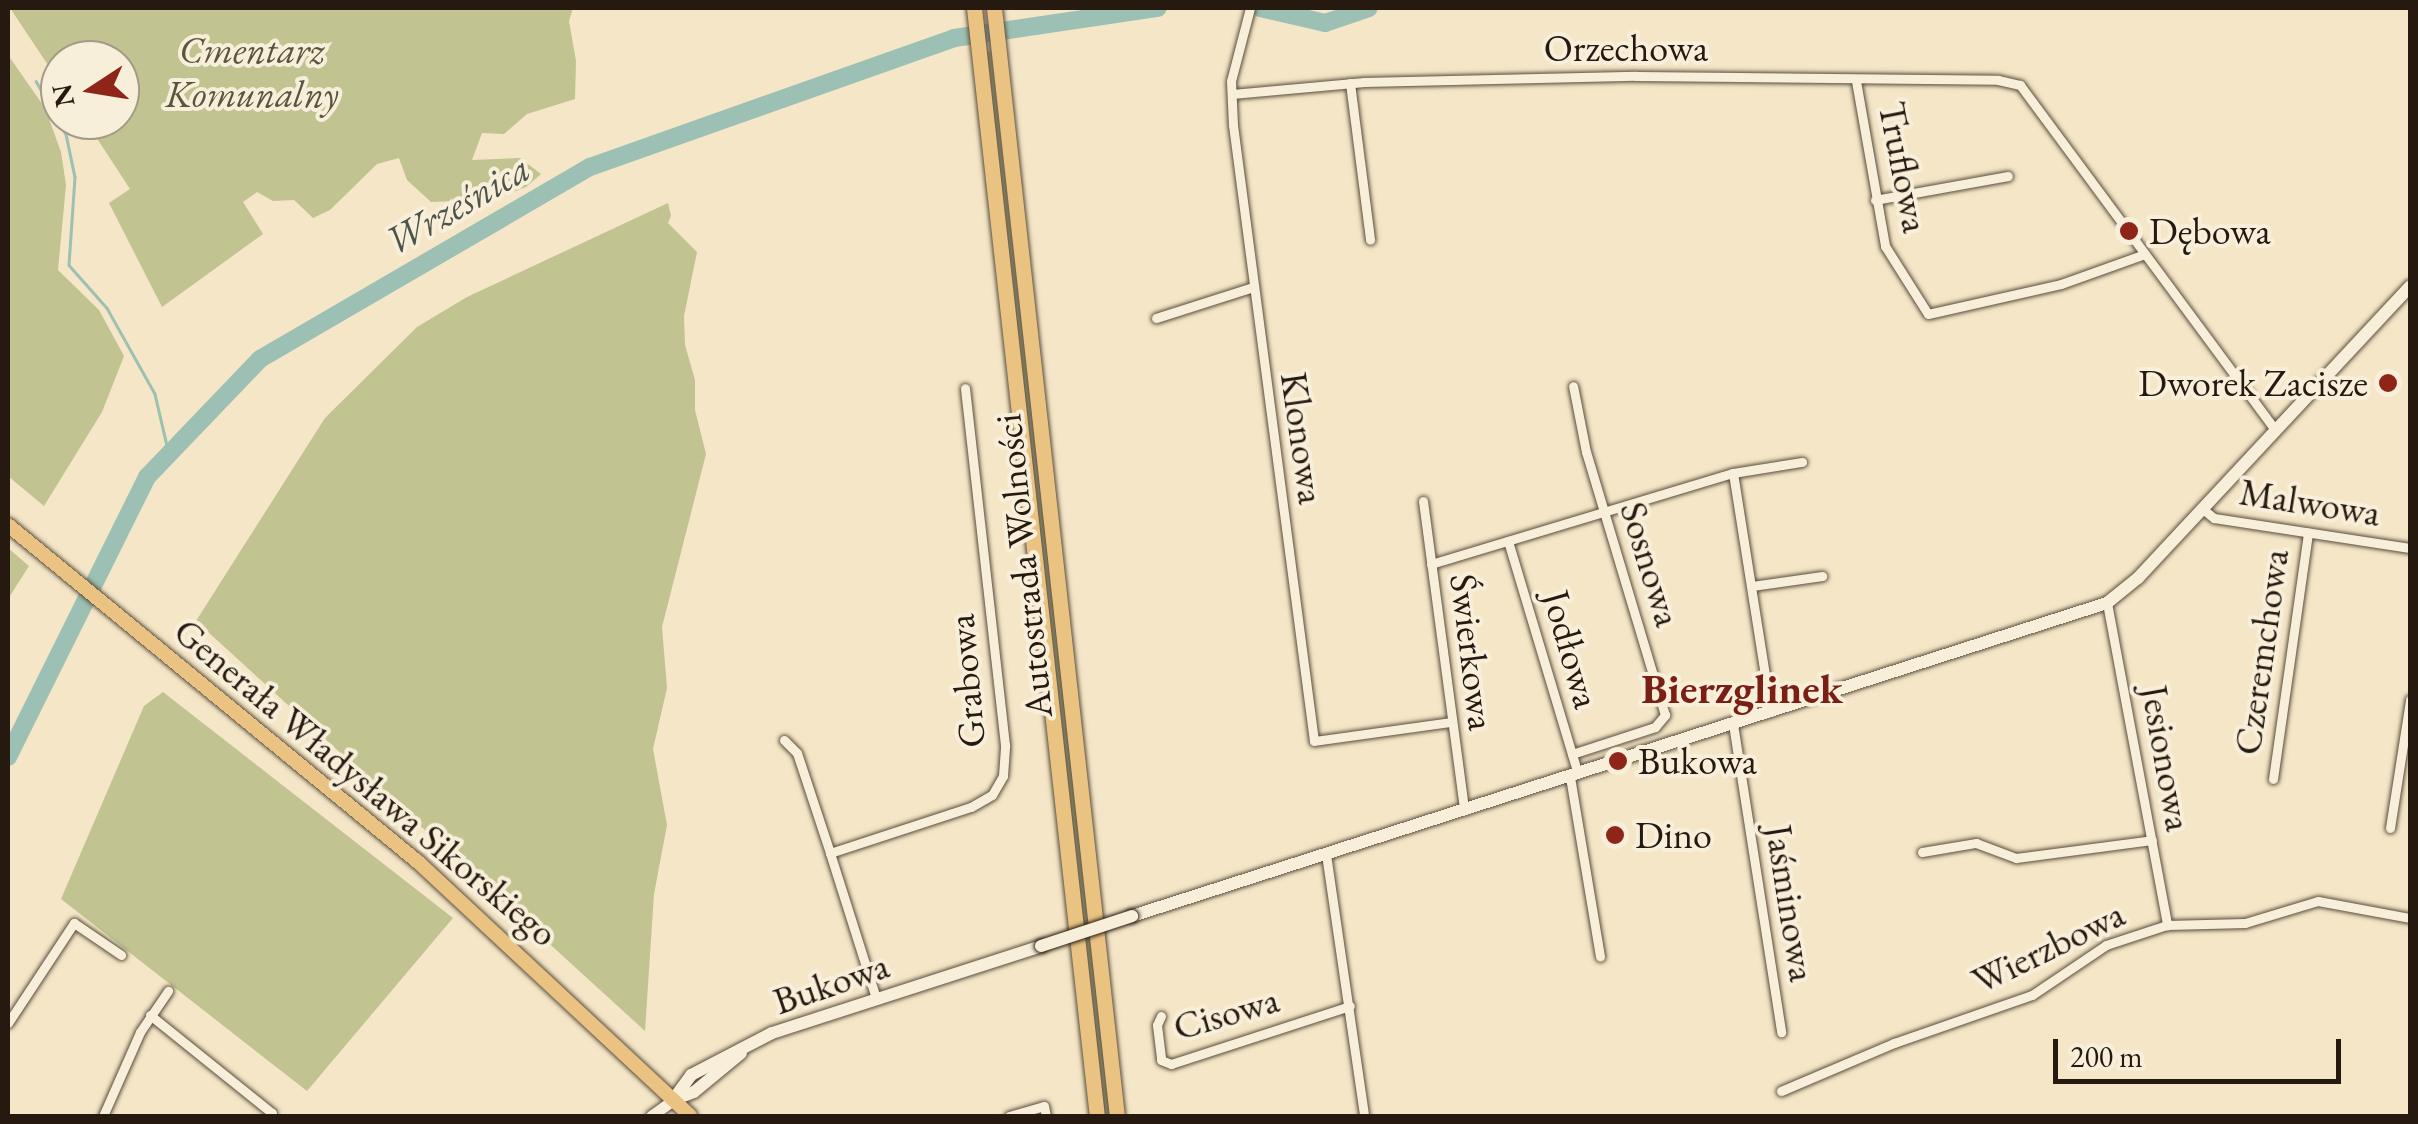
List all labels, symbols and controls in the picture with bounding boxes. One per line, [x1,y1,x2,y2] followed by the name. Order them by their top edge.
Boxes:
[1544,25,1708,71] street label: Orzechowa
[165,27,339,116] park label: Cmentarz Komunalny
[40,40,140,140] north arrow
[43,81,83,111] text: N
[1869,98,1939,236] street label: Truflowa
[376,143,538,265] water label: Wrześnica
[2149,208,2271,254] place label: Dębowa
[2118,220,2140,242] marker: Dębowa
[2138,360,2368,406] place label: Dworek Zacisze
[1271,369,1335,507] street label: Klonowa
[2377,372,2399,394] marker: Dworek Zacisze
[984,412,1062,720] street label: Autostrada Wolności
[2236,468,2384,536] street label: Malwowa
[1611,496,1691,632] street label: Sosnowa
[2224,546,2298,758] street label: Czeremchowa
[1441,571,1505,733] street label: Świerkowa
[1533,585,1611,713] street label: Jodłowa
[165,608,567,956] street label: Generała Władysława Sikorskiego
[937,612,995,750] street label: Grabowa
[1641,664,1843,714] district label: Bierzglinek
[2132,682,2202,834] street label: Jesionowa
[1638,738,1757,784] place label: Bukowa
[1607,750,1629,772] marker: Bukowa
[1635,812,1712,858] place label: Dino
[1756,821,1826,985] street label: Jaśminowa
[1604,824,1626,846] marker: Dino
[1964,891,2132,1003] street label: Wierzbowa
[767,942,895,1024] street label: Bukowa
[1168,976,1284,1050] street label: Cisowa
[2058,1019,2346,1081] scale bar
[2070,1037,2143,1076] text: 200 m

